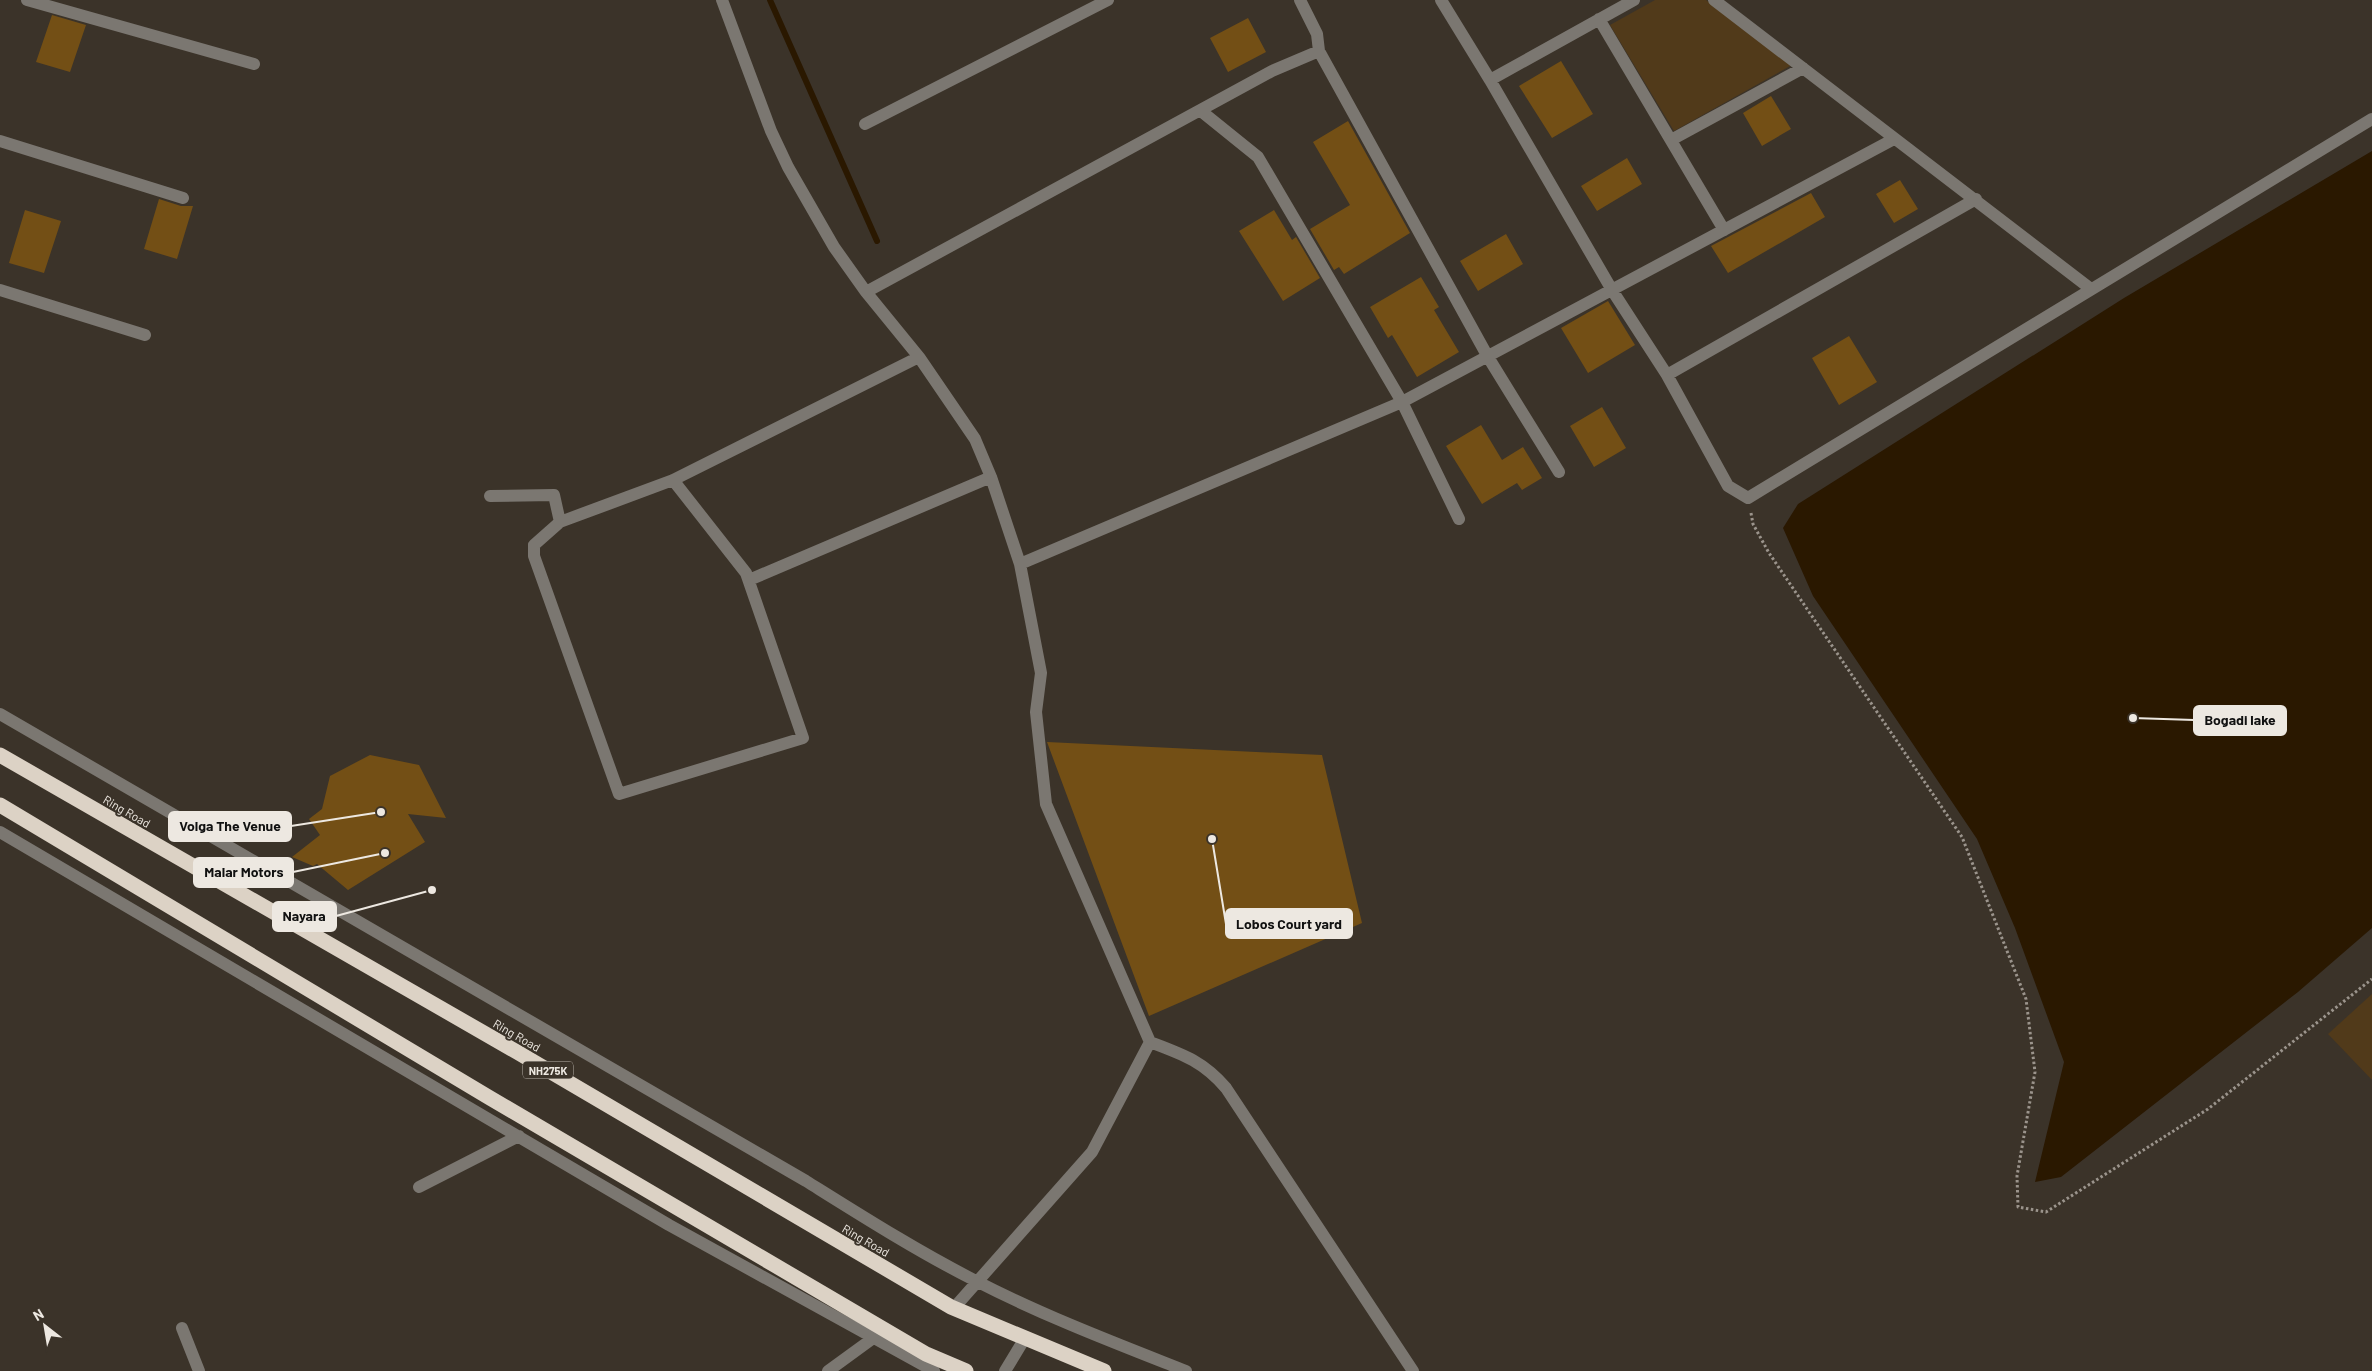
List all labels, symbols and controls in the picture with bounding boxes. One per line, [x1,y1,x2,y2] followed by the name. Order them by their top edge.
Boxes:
[2194,706,2286,735] callout: Bogadi lake
[2204,711,2276,728] text: Bogadi lake
[101,792,153,830] street label: Ring Road
[169,812,291,841] callout: Volga The Venue
[179,817,281,834] text: Volga The Venue
[194,858,293,887] callout: Malar Motors
[204,863,284,880] text: Malar Motors
[273,902,336,931] callout: Nayara
[282,907,326,924] text: Nayara
[1226,909,1352,938] callout: Lobos Court yard
[1236,915,1342,932] text: Lobos Court yard
[491,1016,543,1054] street label: Ring Road
[523,1062,573,1078] road number: NH275K
[840,1221,892,1259] street label: Ring Road
[20,1301,70,1351] north arrow
[30,1305,46,1324] text: N

